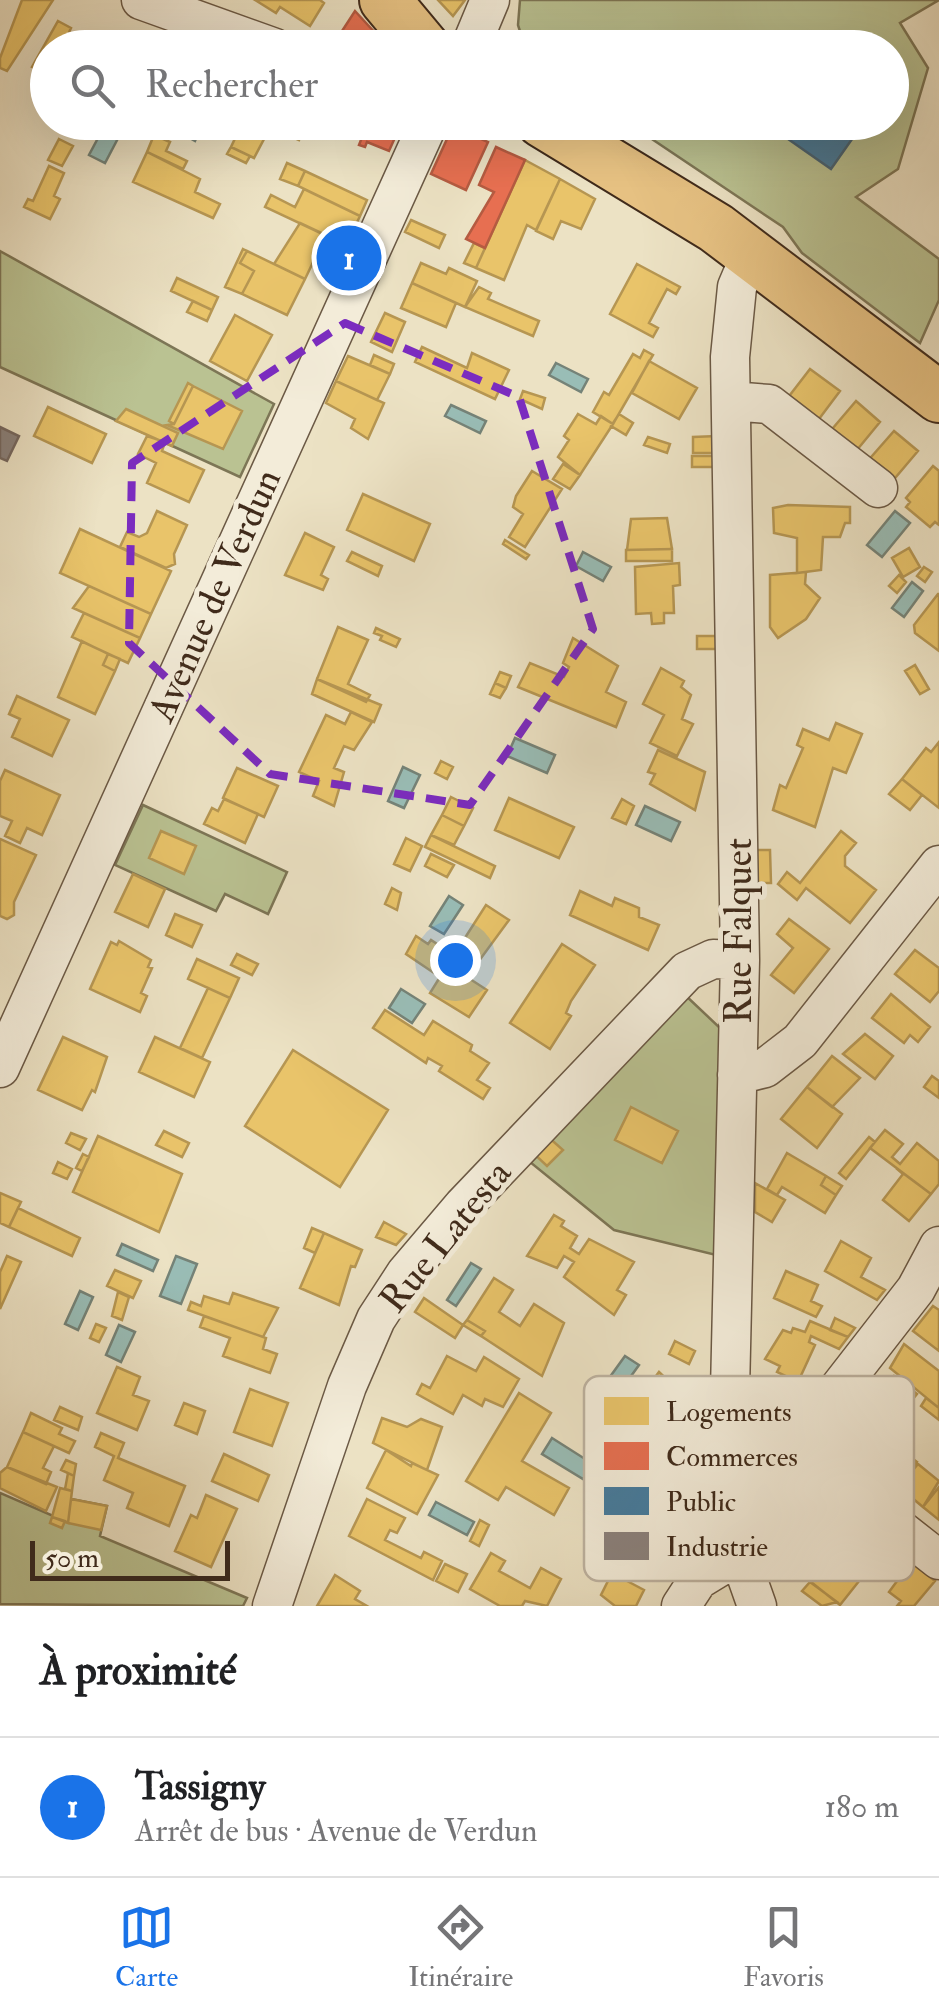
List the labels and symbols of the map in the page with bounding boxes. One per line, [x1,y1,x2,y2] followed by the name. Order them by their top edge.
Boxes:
[316,220,382,296] pin: 1
[137,461,292,730] street label: Avenue de Verdun
[715,838,763,1024] street label: Rue Falquet
[430,935,481,986] your location
[370,1150,522,1323] street label: Rue Latesta
[584,1376,914,1581] legend
[666,1395,792,1430] text: Logements
[666,1440,798,1475] text: Commerces
[666,1485,736,1520] text: Public
[666,1530,768,1565] text: Industrie
[30,1536,230,1580] scale bar

